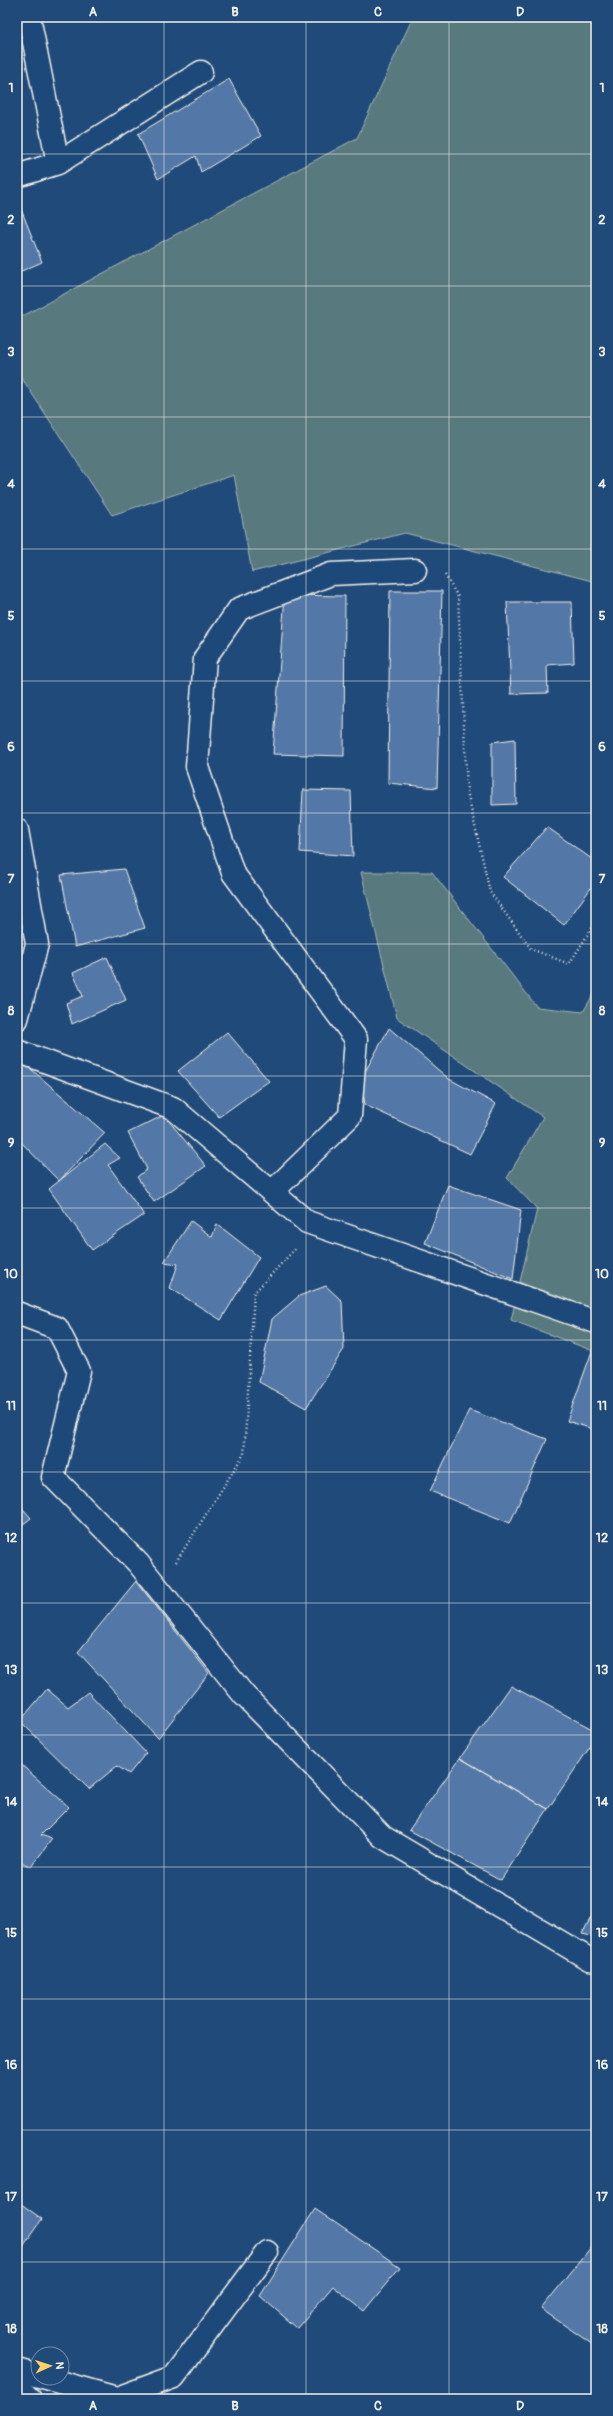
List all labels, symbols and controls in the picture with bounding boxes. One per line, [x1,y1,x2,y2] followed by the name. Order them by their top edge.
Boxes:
[89,4,98,20] text: A
[231,4,239,20] text: B
[374,4,382,20] text: C
[516,4,524,20] text: D
[8,80,14,96] text: 1
[599,80,605,96] text: 1
[7,212,15,228] text: 2
[598,212,606,228] text: 2
[7,344,15,360] text: 3
[598,344,606,360] text: 3
[7,476,15,492] text: 4
[598,476,606,492] text: 4
[7,608,15,624] text: 5
[598,608,606,624] text: 5
[7,739,15,755] text: 6
[598,739,606,755] text: 6
[8,871,15,887] text: 7
[599,871,606,887] text: 7
[8,1003,15,1019] text: 8
[599,1003,606,1019] text: 8
[8,1135,15,1151] text: 9
[599,1135,606,1151] text: 9
[4,1266,18,1282] text: 10
[595,1266,609,1282] text: 10
[6,1398,16,1414] text: 11
[597,1398,607,1414] text: 11
[5,1530,17,1546] text: 12
[596,1530,608,1546] text: 12
[5,1662,17,1678] text: 13
[596,1662,608,1678] text: 13
[5,1794,18,1810] text: 14
[596,1794,609,1810] text: 14
[5,1925,17,1941] text: 15
[596,1925,608,1941] text: 15
[5,2057,18,2073] text: 16
[596,2057,609,2073] text: 16
[5,2189,17,2205] text: 17
[596,2189,608,2205] text: 17
[5,2321,17,2337] text: 18
[596,2321,608,2337] text: 18
[30,2346,70,2386] north arrow
[53,2361,66,2370] text: N
[89,2398,98,2414] text: A
[231,2398,239,2414] text: B
[374,2398,382,2414] text: C
[516,2398,524,2414] text: D

